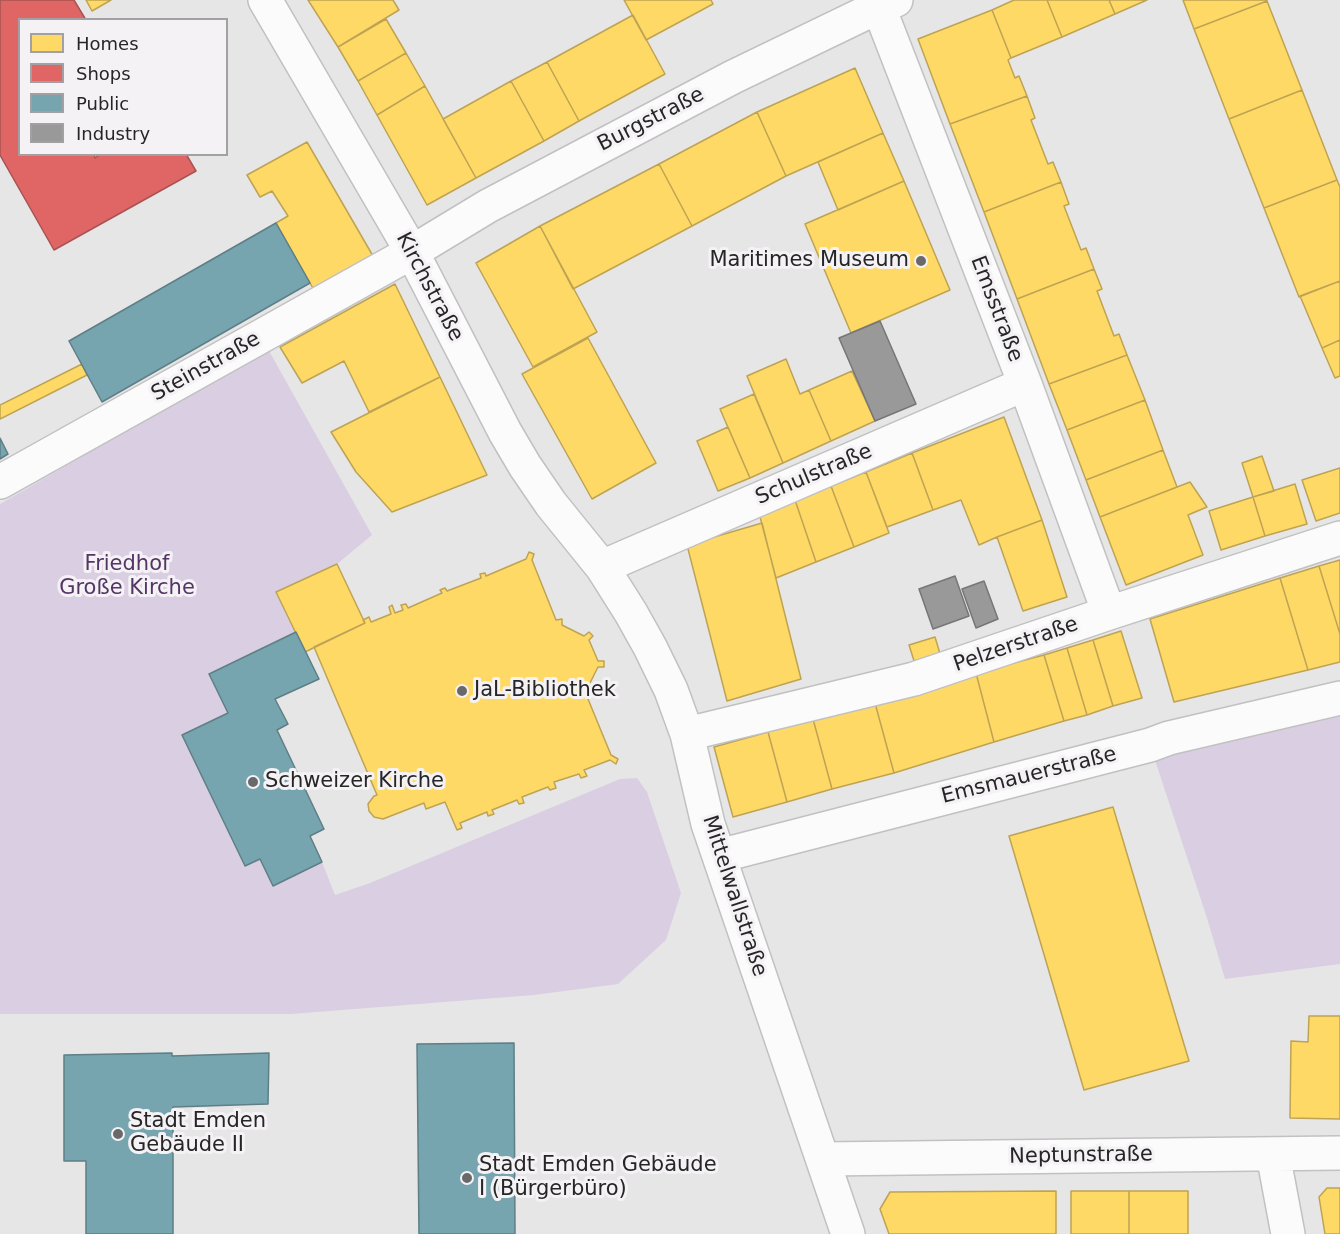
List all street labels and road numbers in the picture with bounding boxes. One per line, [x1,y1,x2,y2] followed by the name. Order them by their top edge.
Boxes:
[594,82,708,158] street label: Burgstraße
[390,228,468,346] street label: Kirchstraße
[964,252,1028,366] street label: Emsstraße
[147,327,265,407] street label: Steinstraße
[752,439,876,511] street label: Schulstraße
[950,612,1082,678] street label: Pelzerstraße
[939,742,1119,810] street label: Emsmauerstraße
[696,812,772,980] street label: Mittelwallstraße
[1009,1142,1153,1170] street label: Neptunstraße

